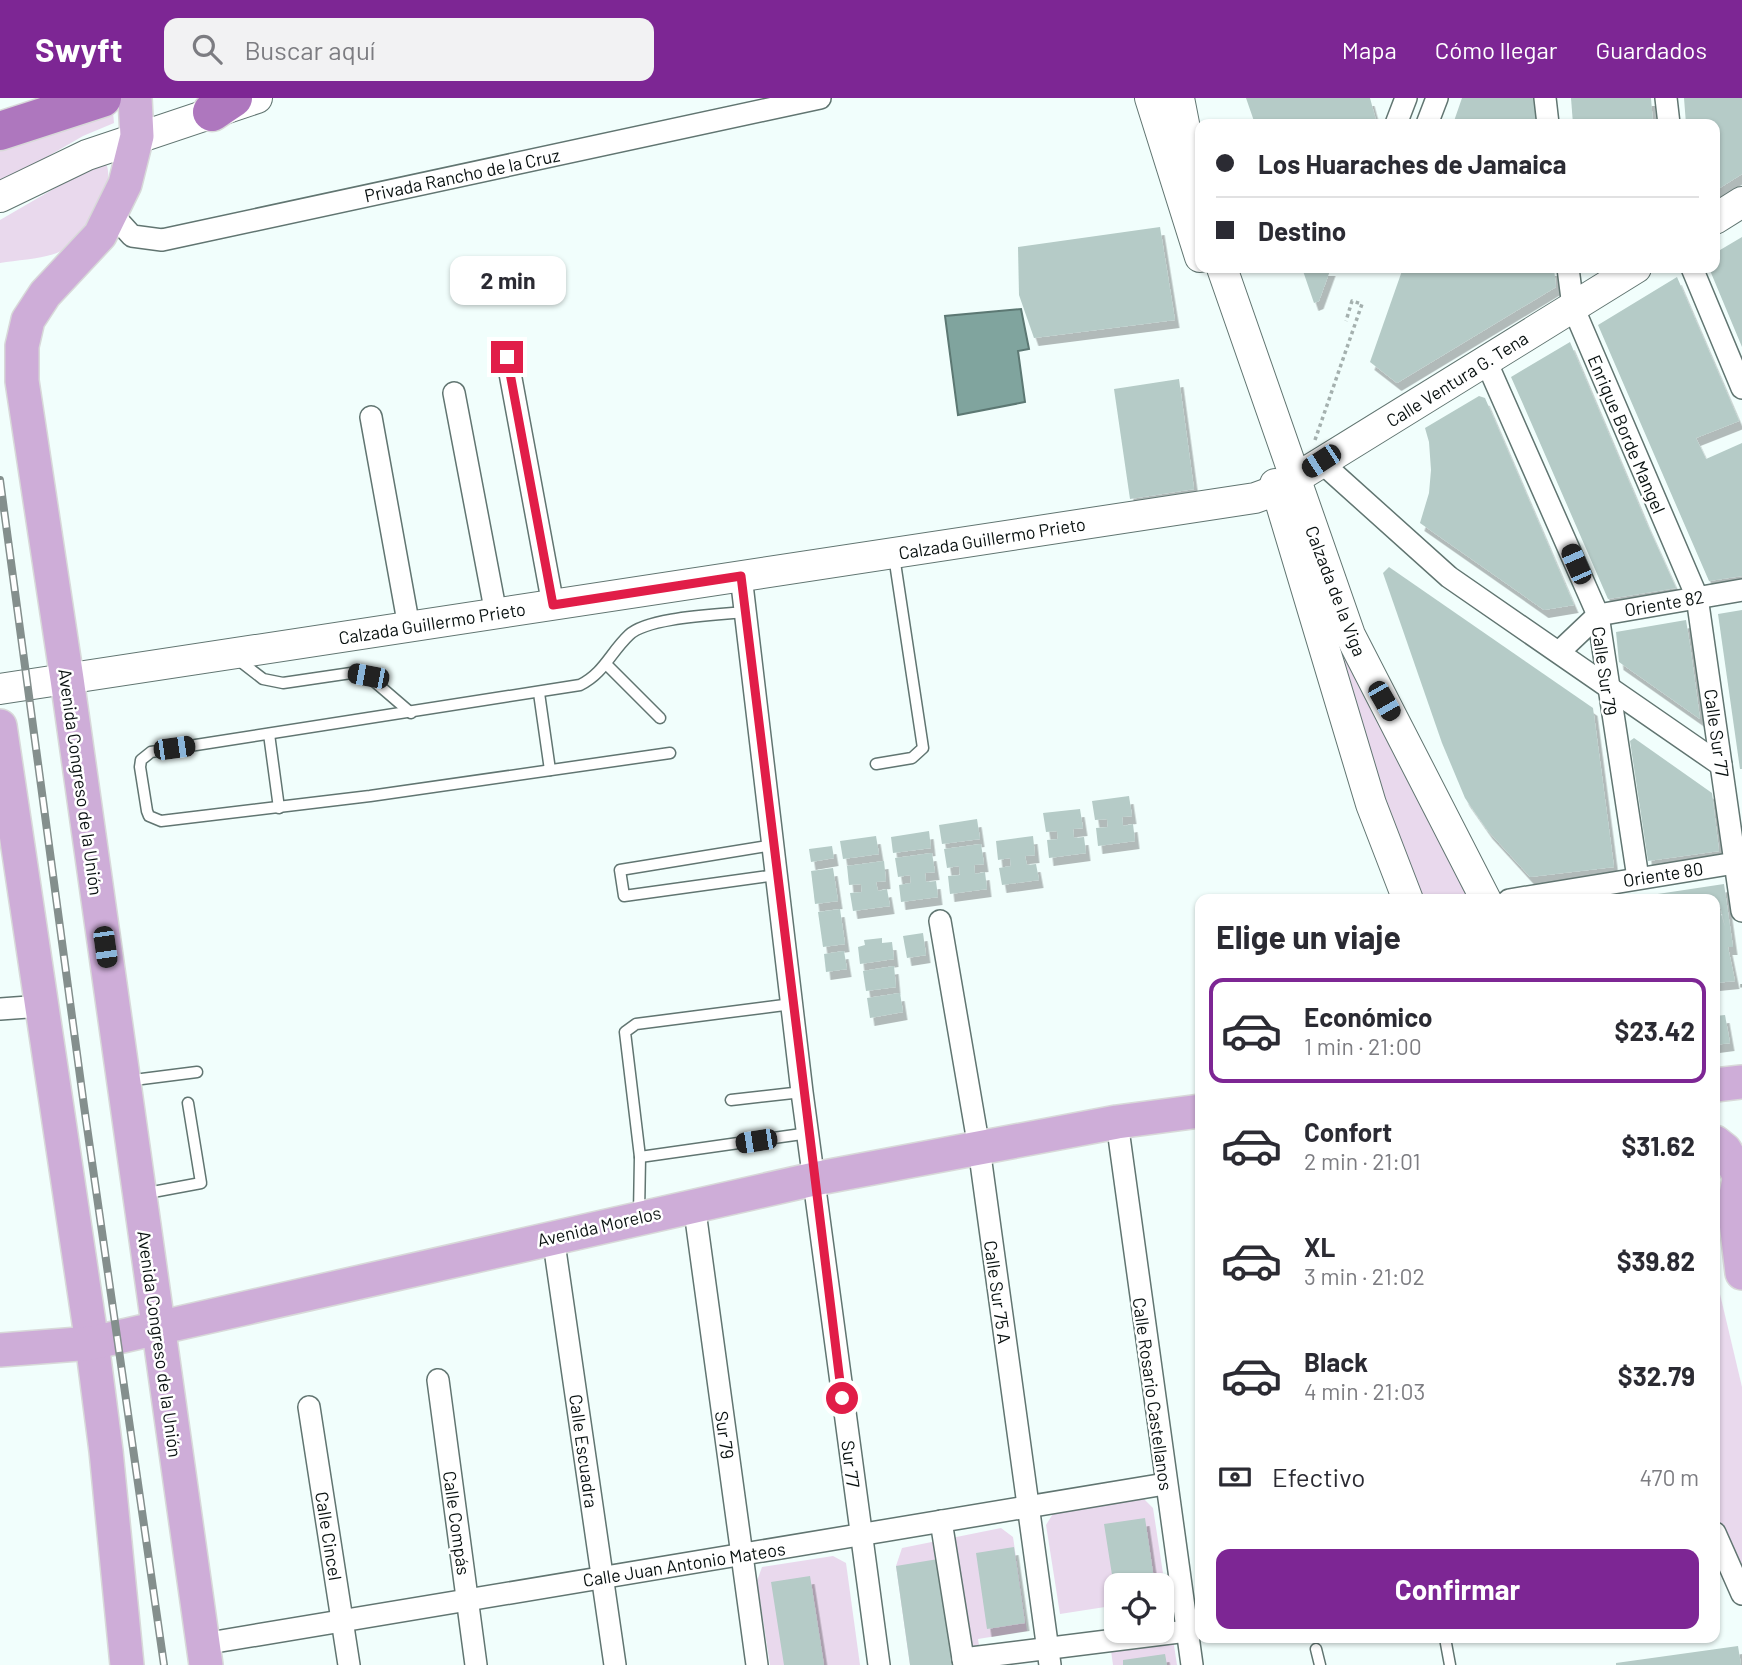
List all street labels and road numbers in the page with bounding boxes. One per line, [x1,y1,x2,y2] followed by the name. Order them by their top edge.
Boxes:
[362,144,562,206] street label: Privada Rancho de la Cruz
[1382,326,1532,432] street label: Calle Ventura G. Tena
[1584,351,1670,517] street label: Enrique Borde Mangel
[897,512,1087,564] street label: Calzada Guillermo Prieto
[1301,523,1371,659] street label: Calzada de la Viga
[1623,585,1705,621] street label: Oriente 82
[337,597,527,649] street label: Calzada Guillermo Prieto
[1588,625,1622,717] street label: Calle Sur 79
[54,667,108,897] street label: Avenida Congreso de la Unión
[1700,687,1734,779] street label: Calle Sur 77
[1621,857,1705,891] street label: Oriente 80
[535,1201,663,1251] street label: Avenida Morelos
[133,1229,187,1459] street label: Avenida Congreso de la Unión
[980,1239,1016,1345] street label: Calle Sur 75 A
[1129,1296,1177,1492] street label: Calle Rosario Castellanos
[565,1393,603,1509] street label: Calle Escuadra
[711,1410,739,1460] street label: Sur 79
[837,1439,865,1489] street label: Sur 77
[439,1470,475,1576] street label: Calle Compás
[311,1490,347,1582] street label: Calle Cincel
[581,1537,787,1591] street label: Calle Juan Antonio Mateos

